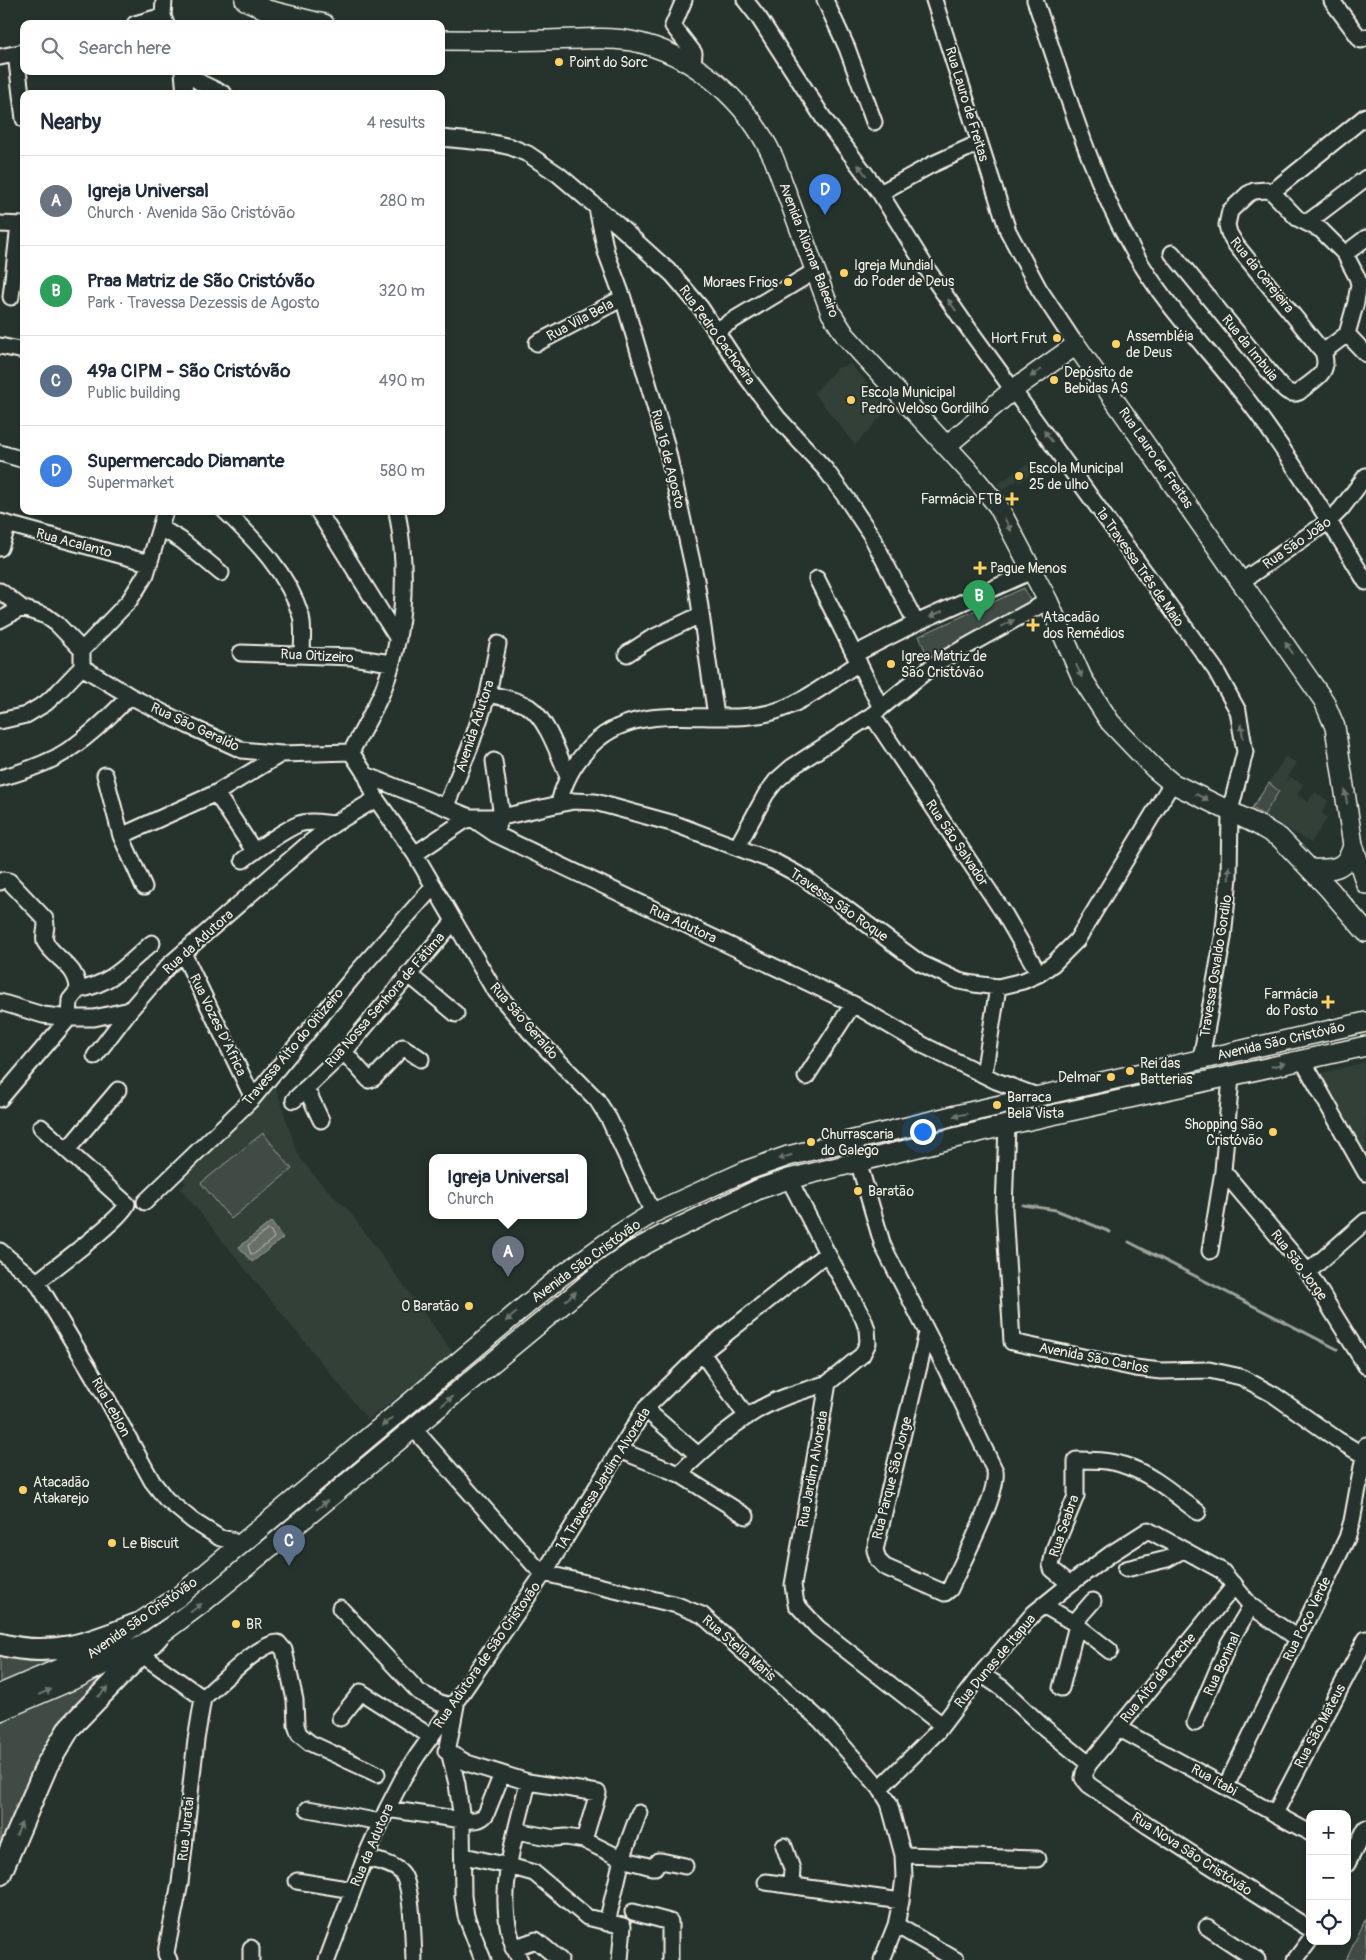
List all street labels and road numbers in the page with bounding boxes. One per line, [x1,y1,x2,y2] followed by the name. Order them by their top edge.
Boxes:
[941,45,993,164] street label: Rua Lauro de Freitas
[775,180,843,320] street label: Avenida Aliomar Baleeiro
[1226,234,1298,316] street label: Rua da Cerejeira
[675,282,759,388] street label: Rua Pedro Cachoeira
[544,295,616,345] street label: Rua Vila Bela
[1218,311,1282,385] street label: Rua da Imbuia
[1115,404,1198,512] street label: Rua Lauro de Freitas
[647,408,689,511] street label: Rua 16 de Agosto
[1092,504,1188,630] street label: 1ª Travessa Três de Maio
[1260,513,1335,573] street label: Rua São João
[34,525,114,561] street label: Rua Acalanto
[280,646,354,666] street label: Rua Oitizeiro
[452,678,498,774] street label: Avenida Adutora
[148,699,242,755] street label: Rua São Geraldo
[922,797,992,889] street label: Rua São Salvador
[787,865,892,945] street label: Travessa São Roque
[1196,893,1236,1039] street label: Travessa Osvaldo Gordilo
[647,901,719,947] street label: Rua Adutora
[159,906,237,978] street label: Rua da Adutora
[322,929,448,1071] street label: Rua Nossa Senhora de Fàtima
[186,971,250,1079] street label: Rua Vozes D'Africa
[486,979,562,1063] street label: Rua São Geraldo
[239,984,347,1109] street label: Travessa Alto do Oitizeiro
[1215,1018,1347,1064] street label: Avenida São Cristóvão
[528,1215,644,1306] street label: Avenida São Cristóvão
[1267,1226,1331,1304] street label: Rua São Jorge
[1038,1339,1151,1377] street label: Avenida São Carlos
[88,1374,134,1440] street label: Rua Leblon
[552,1404,654,1554] street label: 1A Travessa Jardim Alvorada
[794,1409,832,1529] street label: Rua Jardim Alvorada
[869,1415,916,1541] street label: Rua Parque São Jorge
[1045,1493,1083,1559] street label: Rua Seabra
[84,1573,201,1662] street label: Avenida São Cristóvão
[1279,1574,1335,1664] street label: Rua Poço Verde
[430,1578,544,1732] street label: Rua Adutora de São Cristovão
[699,1611,780,1685] street label: Rua Stella Maris
[951,1611,1039,1711] street label: Rua Dunas de Itapua
[1117,1630,1199,1726] street label: Rua Alto da Creche
[1200,1630,1244,1698] street label: Rua Boninal
[1291,1680,1350,1771] street label: Rua São Mateus
[1188,1760,1240,1800] street label: Rua Itabi
[174,1796,198,1862] street label: Rua Juratai
[347,1801,397,1889] street label: Rua da Adutora
[1129,1809,1256,1900] street label: Rua Nova São Cristóvão

